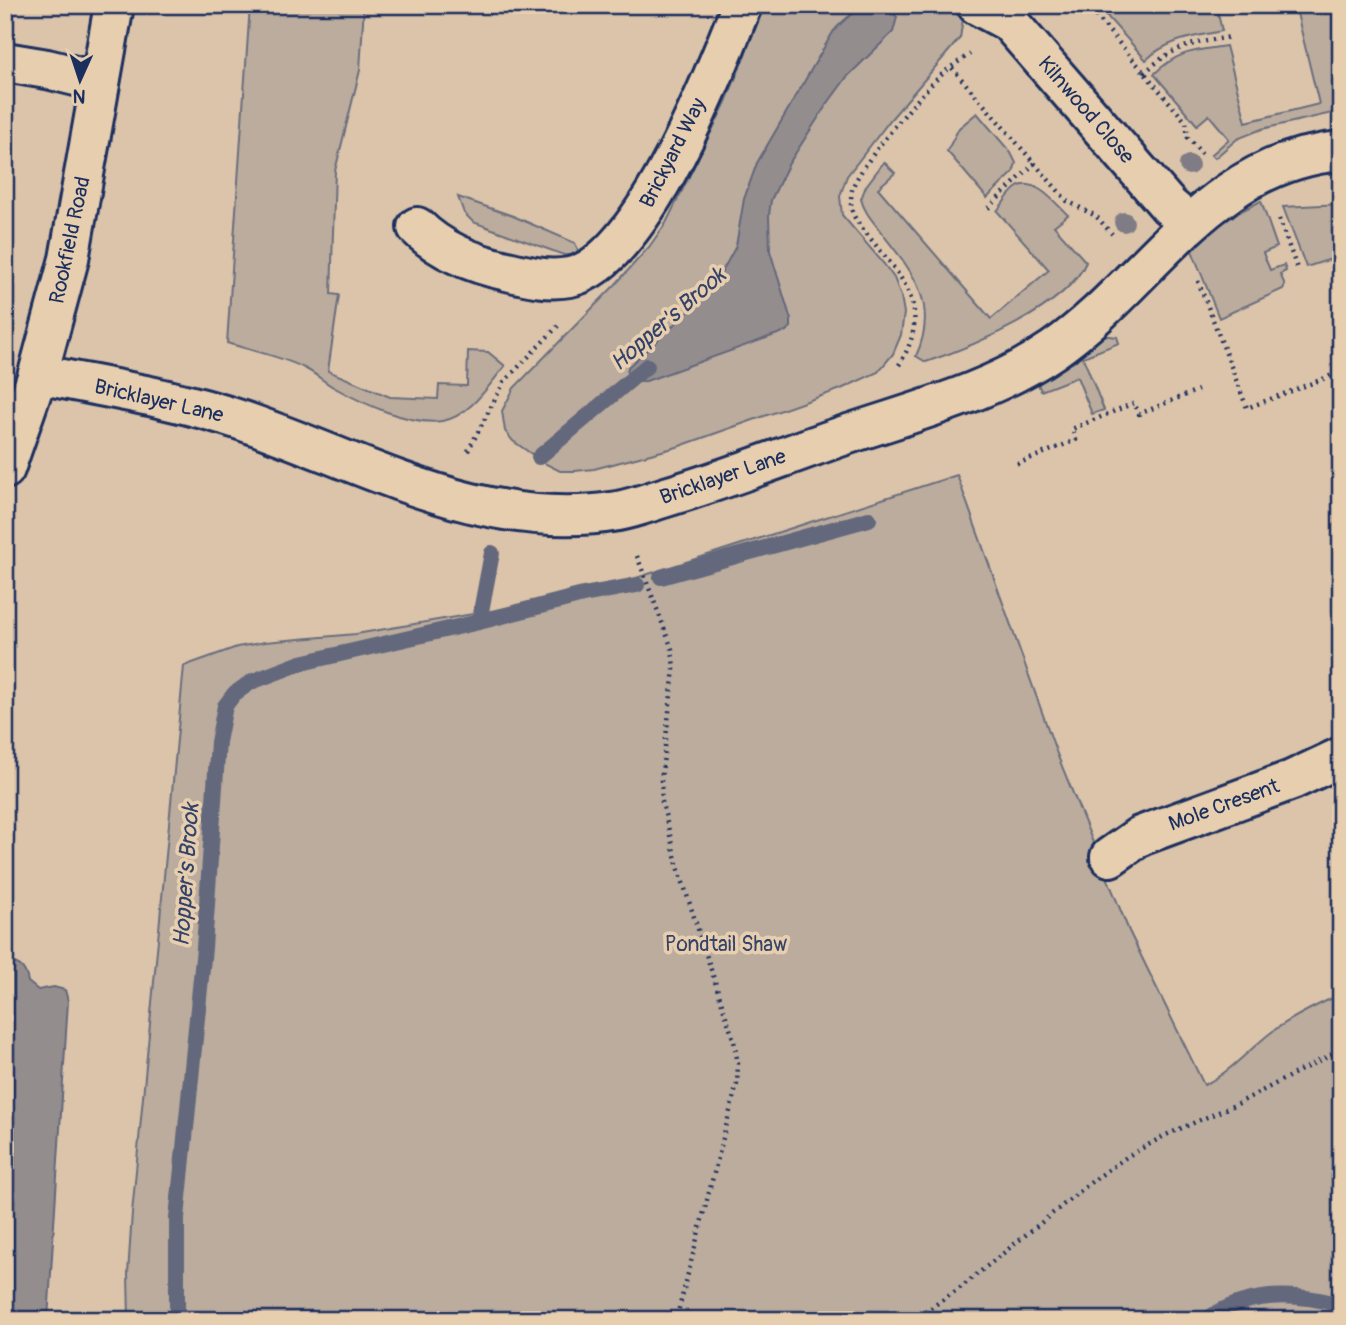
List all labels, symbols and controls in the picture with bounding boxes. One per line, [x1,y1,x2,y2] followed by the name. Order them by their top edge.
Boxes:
[46,46,116,116] north arrow
[1032,51,1141,170] street label: Kilnwood Close
[72,84,86,108] text: N
[634,93,712,213] street label: Brickyard Way
[43,174,97,306] street label: Rookfield Road
[604,259,733,377] water label: Hopper's Brook
[92,373,227,429] street label: Bricklayer Lane
[656,443,790,511] street label: Bricklayer Lane
[1165,772,1284,838] street label: Mole Cresent
[167,800,206,947] water label: Hopper's Brook
[665,931,787,958] park label: Pondtail Shaw

